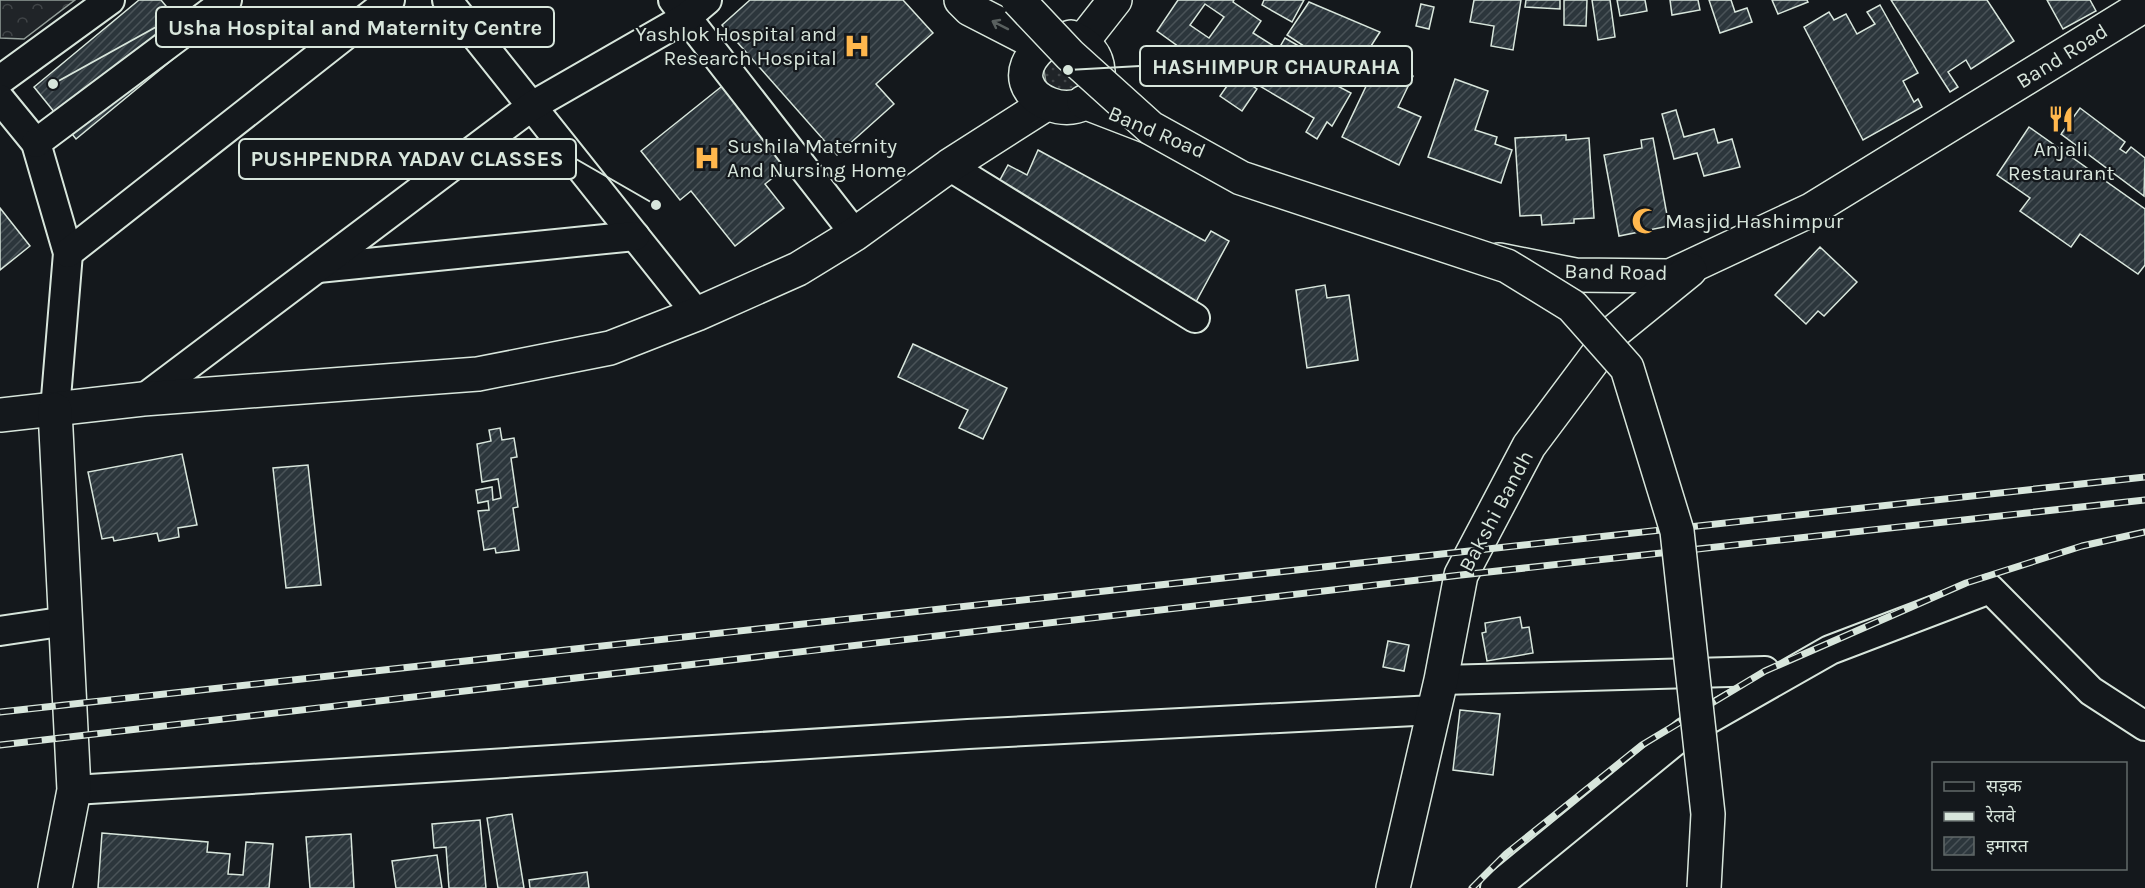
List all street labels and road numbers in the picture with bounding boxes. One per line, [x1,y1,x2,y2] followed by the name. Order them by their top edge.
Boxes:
[2012,19,2112,93] street label: Band Road
[1105,101,1209,163] street label: Band Road
[1564,259,1668,285] street label: Band Road
[1454,446,1538,576] street label: Bakshi Bandh

